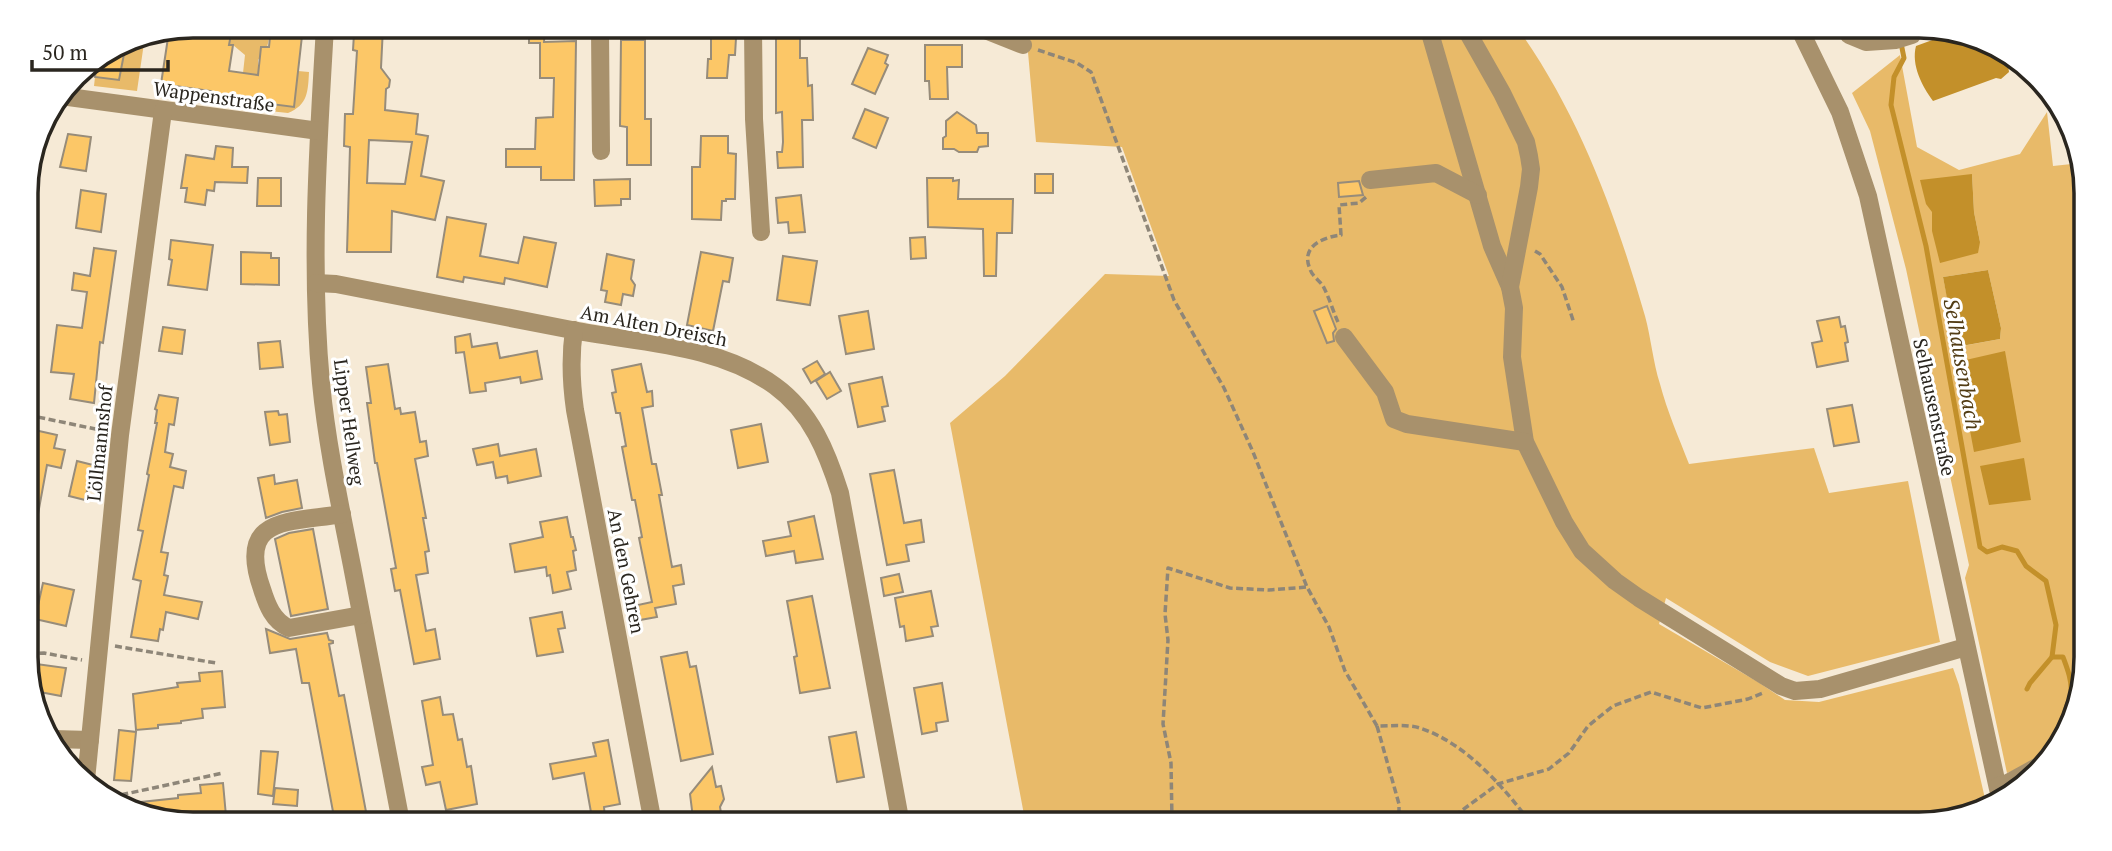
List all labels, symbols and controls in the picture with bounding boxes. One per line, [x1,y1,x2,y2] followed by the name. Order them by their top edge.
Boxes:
[32,28,168,72] scale bar
[42,38,88,66] text: 50 m
[152,75,276,117] street label: Wappenstraße
[1938,296,1988,432] water label: Selhausenbach
[578,299,730,351] street label: Am Alten Dreisch
[1908,336,1962,478] street label: Selhausenstraße
[329,357,371,488] street label: Lipper Hellweg
[80,382,118,503] street label: Löllmannshof
[603,506,651,636] street label: An den Gehren

